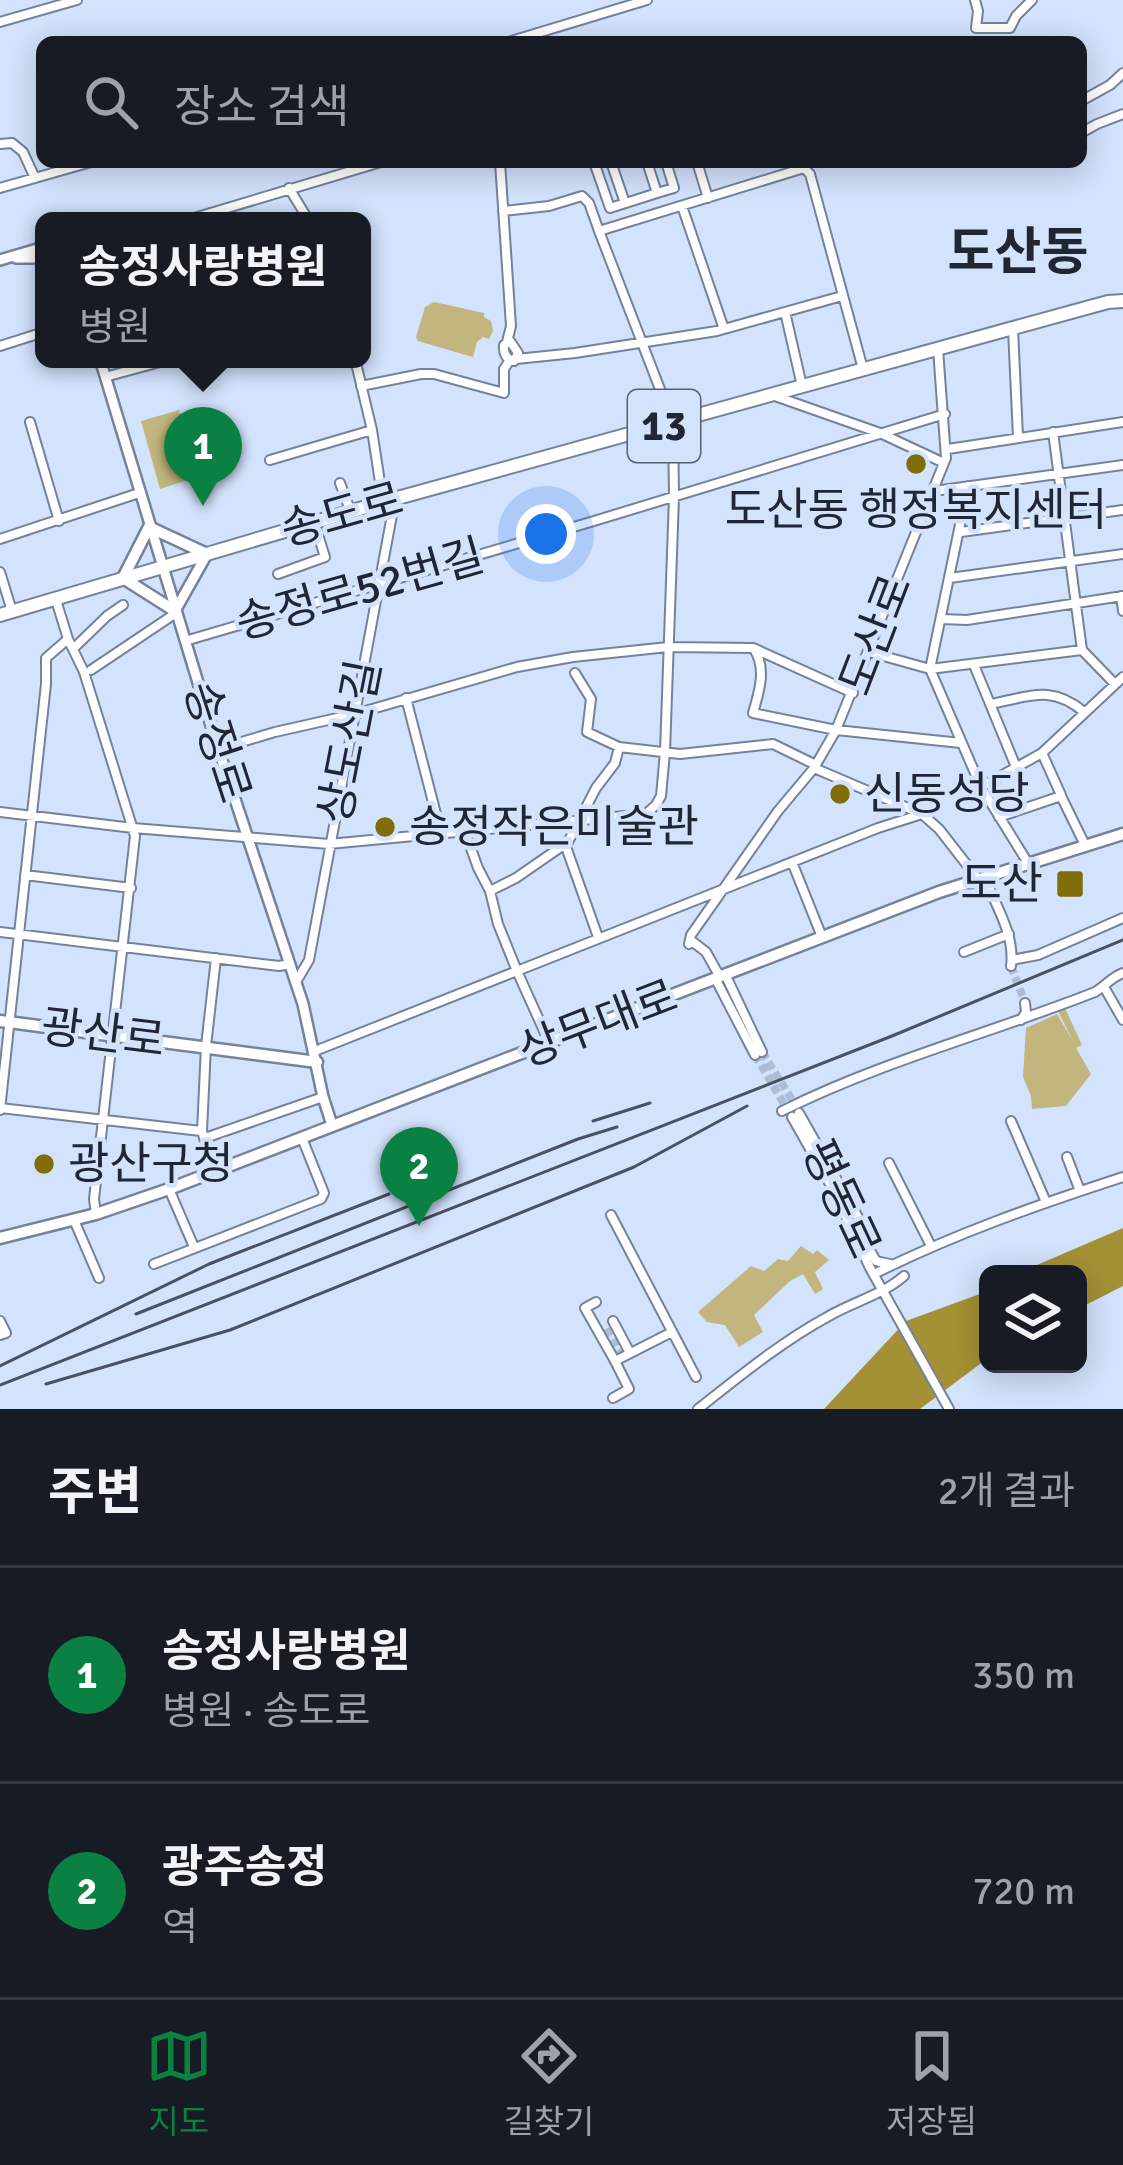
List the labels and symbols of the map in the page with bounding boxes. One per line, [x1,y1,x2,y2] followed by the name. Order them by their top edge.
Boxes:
[948,221,1088,284] district label: 도산동
[628,390,700,462] road number: 13
[164,407,242,506] pin: 1
[903,451,929,477] marker: 도산동 행정복지센터
[275,471,409,559] street label: 송도로
[725,483,1107,538] place label: 도산동 행정복지센터
[516,504,576,564] your location
[230,528,490,652] street label: 송정로52번길
[828,567,924,703] street label: 도산로
[307,655,393,829] street label: 상도산길
[172,674,262,810] street label: 송정로
[864,767,1030,822] place label: 신동성당
[827,781,853,807] marker: 신동성당
[409,800,699,855] place label: 송정작은미술관
[372,814,398,840] marker: 송정작은미술관
[960,857,1043,912] place label: 도산
[1054,868,1086,900] marker: 도산
[511,969,685,1079] street label: 상무대로
[38,999,168,1069] street label: 광산로
[380,1127,458,1226] pin: 2
[790,1131,892,1267] street label: 평동로
[68,1137,234,1192] place label: 광산구청
[31,1151,57,1177] marker: 광산구청

